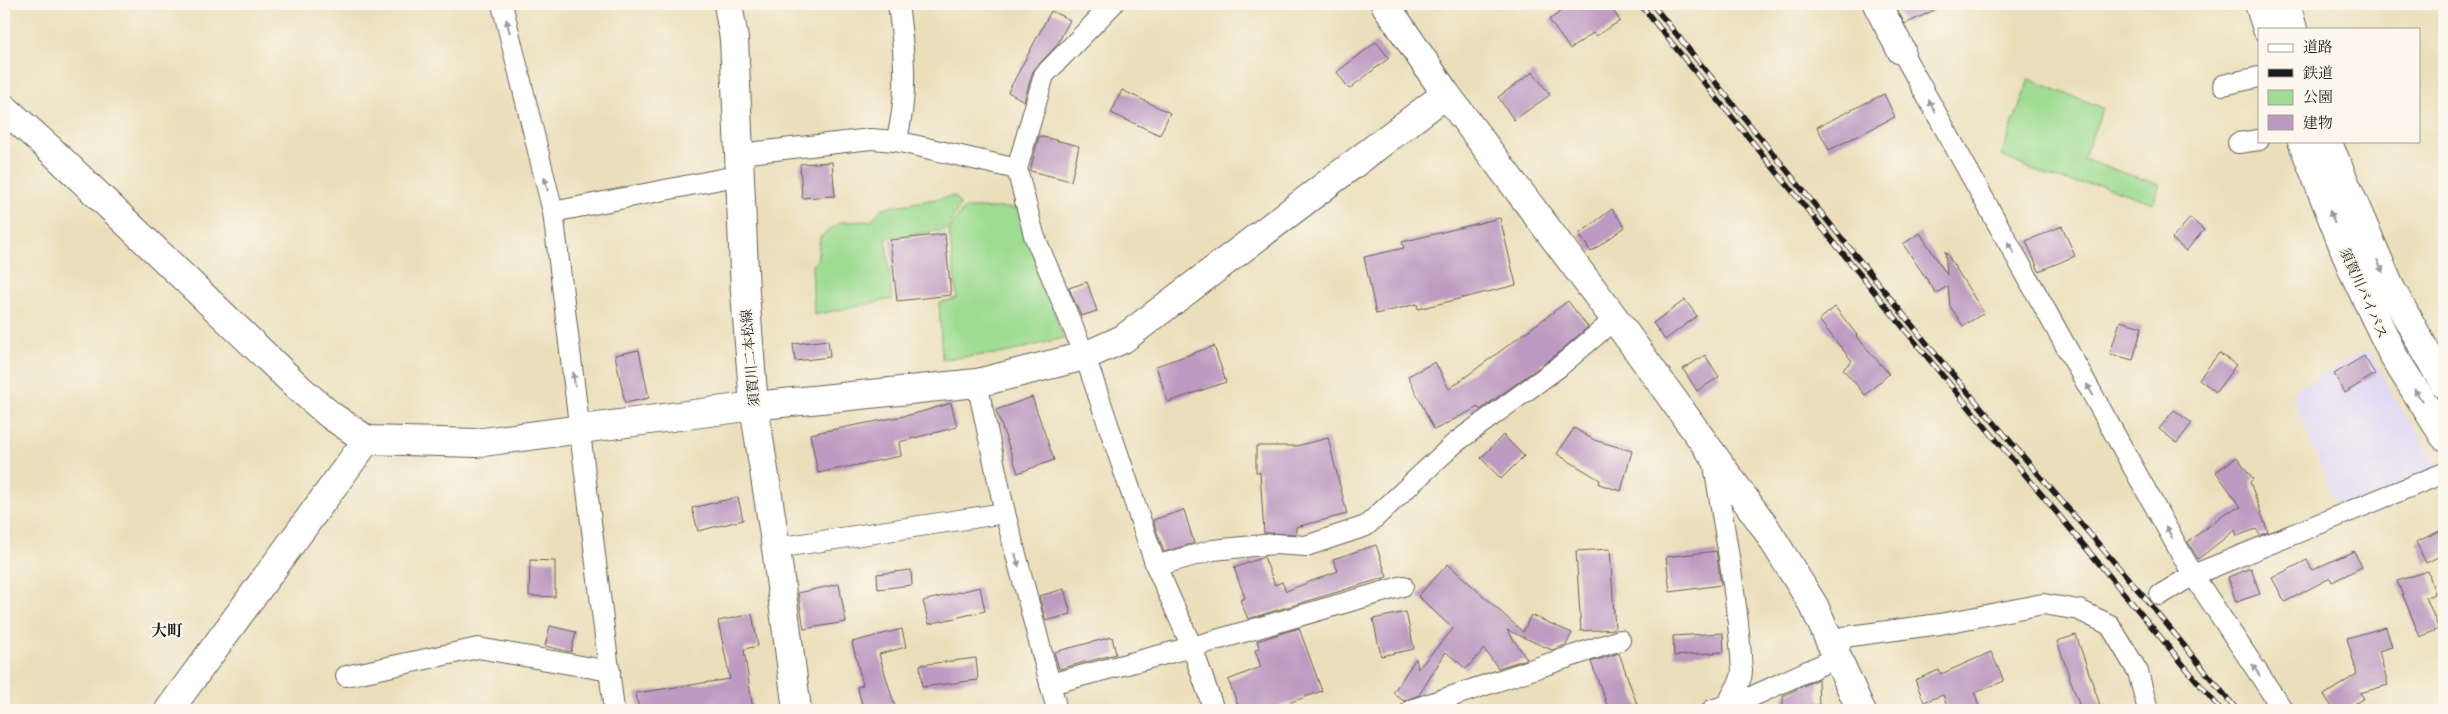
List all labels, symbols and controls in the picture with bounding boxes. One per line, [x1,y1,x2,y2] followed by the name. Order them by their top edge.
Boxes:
[504,19,512,34] one-way arrow
[2258,28,2420,142] legend
[2303,38,2333,57] text: 道路
[2303,64,2333,83] text: 鉄道
[2303,88,2333,107] text: 公園
[1928,99,1936,114] one-way arrow
[2303,114,2333,133] text: 建物
[542,177,550,192] one-way arrow
[2328,210,2335,225] one-way arrow
[2007,241,2015,256] one-way arrow
[2335,245,2391,342] street label: 須賀川バイパス
[2376,259,2385,274] one-way arrow
[738,308,764,408] street label: 須賀川二本松線
[570,371,578,387] one-way arrow
[2086,383,2094,398] one-way arrow
[2413,388,2423,401] one-way arrow
[2165,525,2173,540] one-way arrow
[1014,552,1022,567] one-way arrow
[151,622,183,642] district label: 大町
[2251,663,2261,676] one-way arrow

